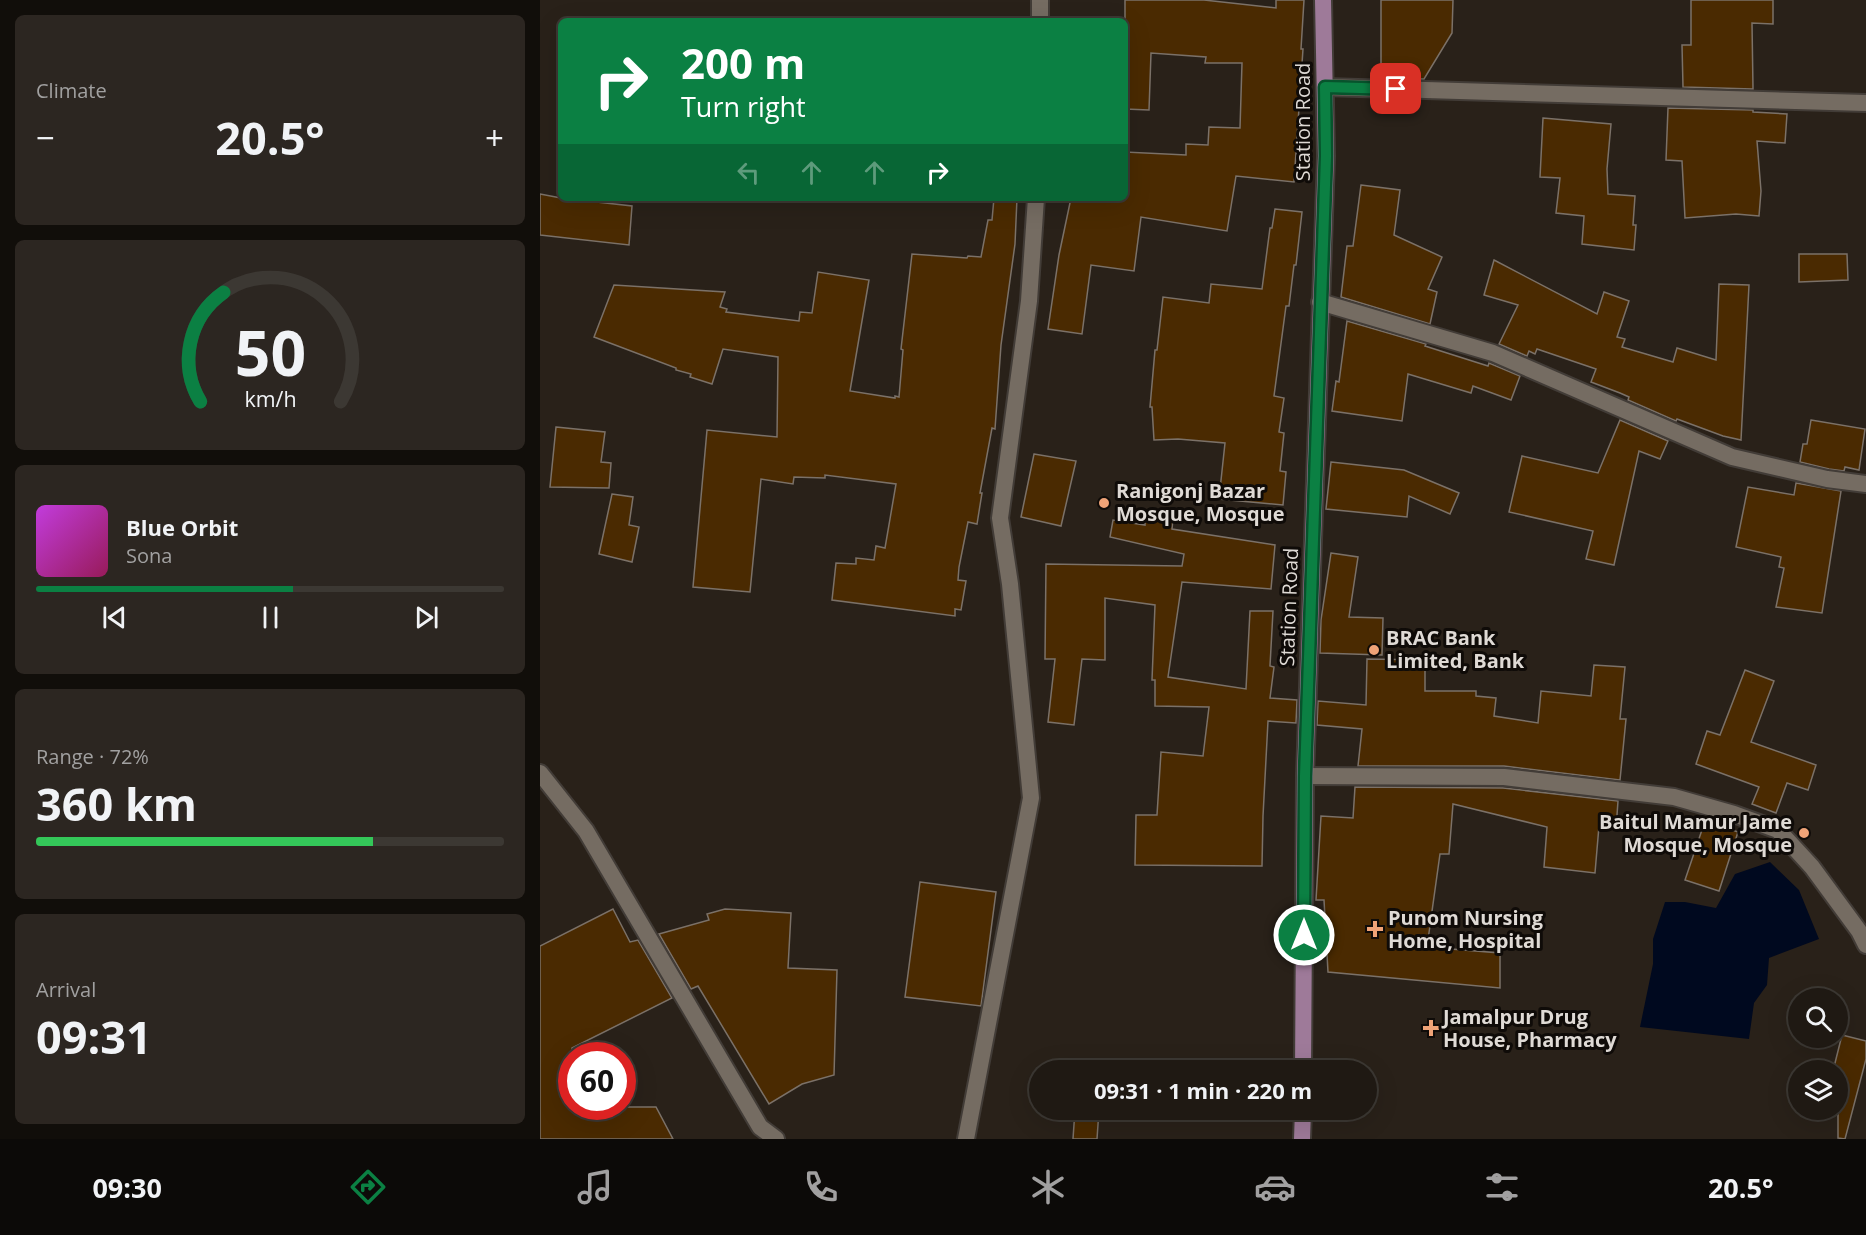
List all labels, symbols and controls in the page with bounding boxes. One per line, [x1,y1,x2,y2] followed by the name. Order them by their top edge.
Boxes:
[681,34,805,91] text: 200 m
[582,42,660,120] icon: right
[1289,63,1316,181] street label: Station Road
[1370,63,1421,114] pin
[1379,72,1412,105] icon: arrive
[36,77,107,104] text: Climate
[681,88,806,125] text: Turn right
[215,107,325,168] text: 20.5°
[36,115,55,160] text: −
[485,115,504,160] text: +
[732,156,765,189] icon: left
[795,156,828,189] icon: ahead
[858,156,891,189] icon: ahead
[921,156,954,189] icon: right
[234,309,306,394] text: 50
[244,384,296,413] text: km/h
[1116,477,1285,527] place label: Ranigonj Bazar Mosque, Mosque
[1097,496,1111,510] marker: Ranigonj Bazar Mosque, Mosque
[126,512,238,542] text: Blue Orbit
[126,542,172,569] text: Sona
[1273,547,1304,667] street label: Station Road
[98,601,131,634] icon: previous
[254,601,287,634] icon: pause
[410,601,443,634] icon: next
[1386,624,1525,674] place label: BRAC Bank Limited, Bank
[1367,643,1381,657] marker: BRAC Bank Limited, Bank
[36,743,149,770] text: Range · 72%
[36,773,197,834] text: 360 km
[1599,808,1792,858] place label: Baitul Mamur Jame Mosque, Mosque
[1797,826,1811,840] marker: Baitul Mamur Jame Mosque, Mosque
[1272,903,1336,967] position arrow
[1388,904,1544,954] place label: Punom Nursing Home, Hospital
[1366,920,1384,938] marker: Punom Nursing Home, Hospital
[36,976,96,1003] text: Arrival
[1788,988,1848,1120] map controls
[1788,988,1848,1048] button: search
[1441,1003,1617,1053] place label: Jamalpur Drug House, Pharmacy
[36,1006,152,1067] text: 09:31
[1424,1021,1438,1035] marker: Jamalpur Drug House, Pharmacy
[558,1042,636,1120] speed limit sign: 60
[1788,1060,1848,1120] button: layers
[1094,1075,1312,1105] text: 09:31 · 1 min · 220 m
[347,1166,389,1208] icon: directions
[574,1166,616,1208] icon: music
[800,1166,842,1208] icon: phone
[1027,1166,1069,1208] icon: climate
[1254,1166,1296,1208] icon: car
[1481,1166,1523,1208] icon: filters
[92,1169,162,1206] text: 09:30
[1708,1169,1773,1206] text: 20.5°

